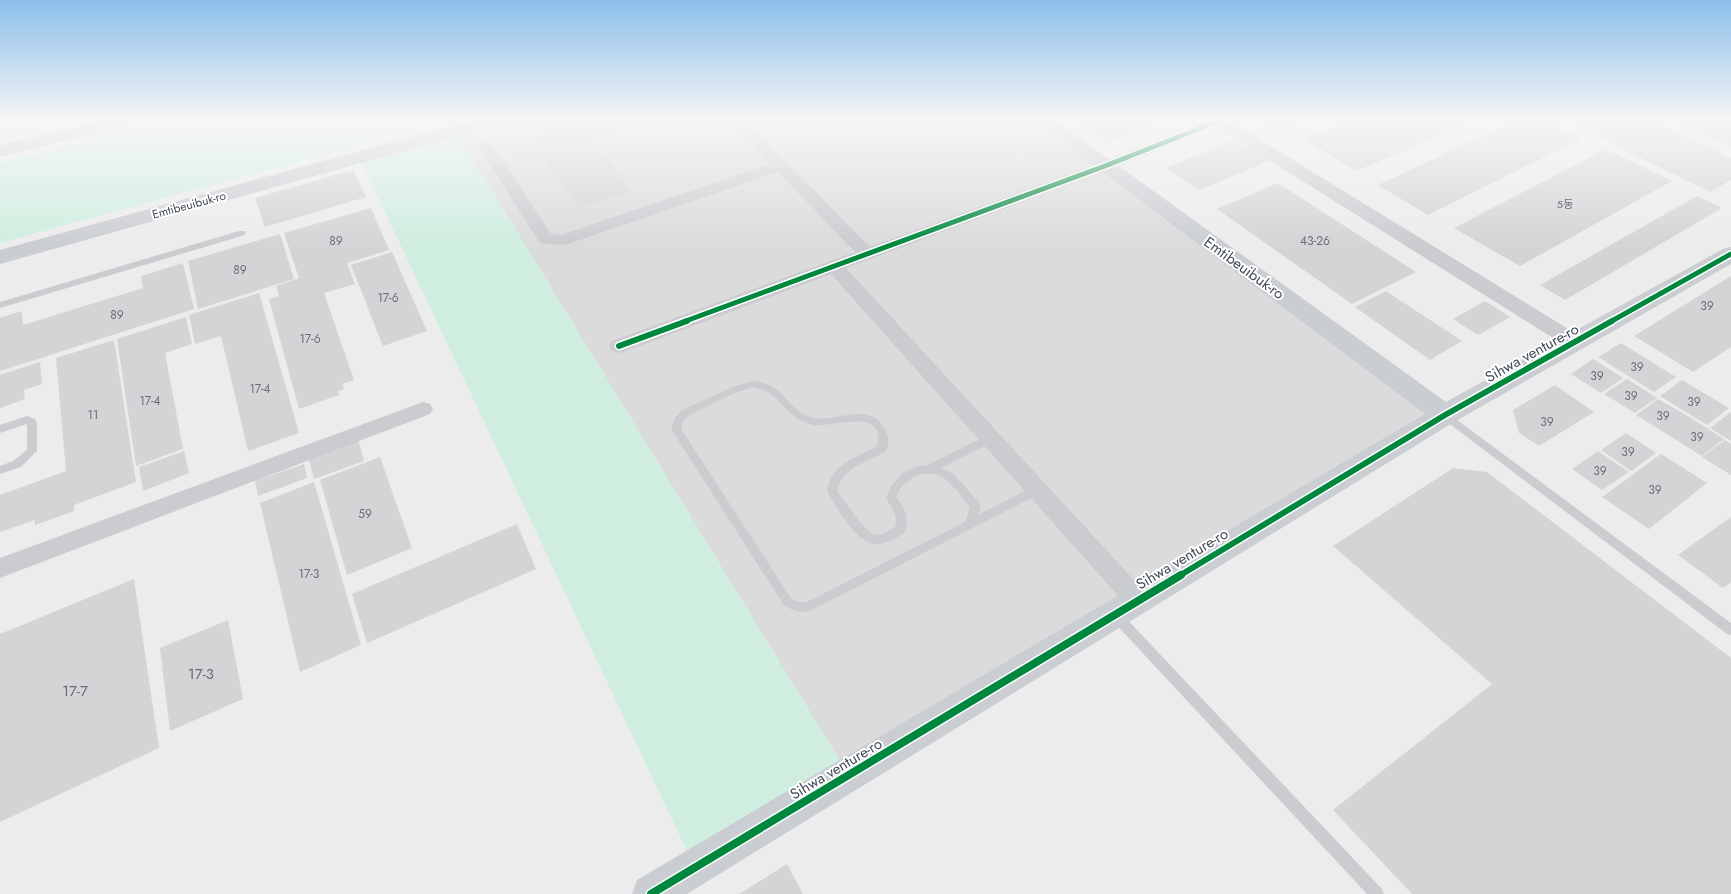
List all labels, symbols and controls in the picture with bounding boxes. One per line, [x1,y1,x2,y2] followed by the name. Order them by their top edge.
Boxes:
[150,186,228,224] street label: Emtibeuibuk-ro
[1557,196,1573,212] house number: 5동
[1199,231,1289,305] street label: Emtibeuibuk-ro
[329,232,343,250] house number: 89
[1300,232,1330,250] house number: 43-26
[233,261,247,279] house number: 89
[377,289,399,307] house number: 17-6
[1700,297,1714,315] house number: 39
[110,306,124,324] house number: 89
[1481,318,1583,388] street label: Sihwa venture-ro
[299,330,321,348] house number: 17-6
[1630,358,1644,376] house number: 39
[1590,367,1604,385] house number: 39
[249,380,271,398] house number: 17-4
[1624,387,1638,405] house number: 39
[139,392,161,410] house number: 17-4
[1687,393,1701,411] house number: 39
[88,406,98,424] house number: 11
[1656,407,1670,425] house number: 39
[1540,413,1554,431] house number: 39
[1690,428,1704,446] house number: 39
[1621,443,1635,461] house number: 39
[1593,462,1607,480] house number: 39
[1648,481,1662,499] house number: 39
[358,505,372,523] house number: 59
[1132,523,1232,595] street label: Sihwa venture-ro
[299,565,320,583] house number: 17-3
[188,663,214,685] house number: 17-3
[62,680,88,702] house number: 17-7
[786,733,886,805] street label: Sihwa venture-ro

